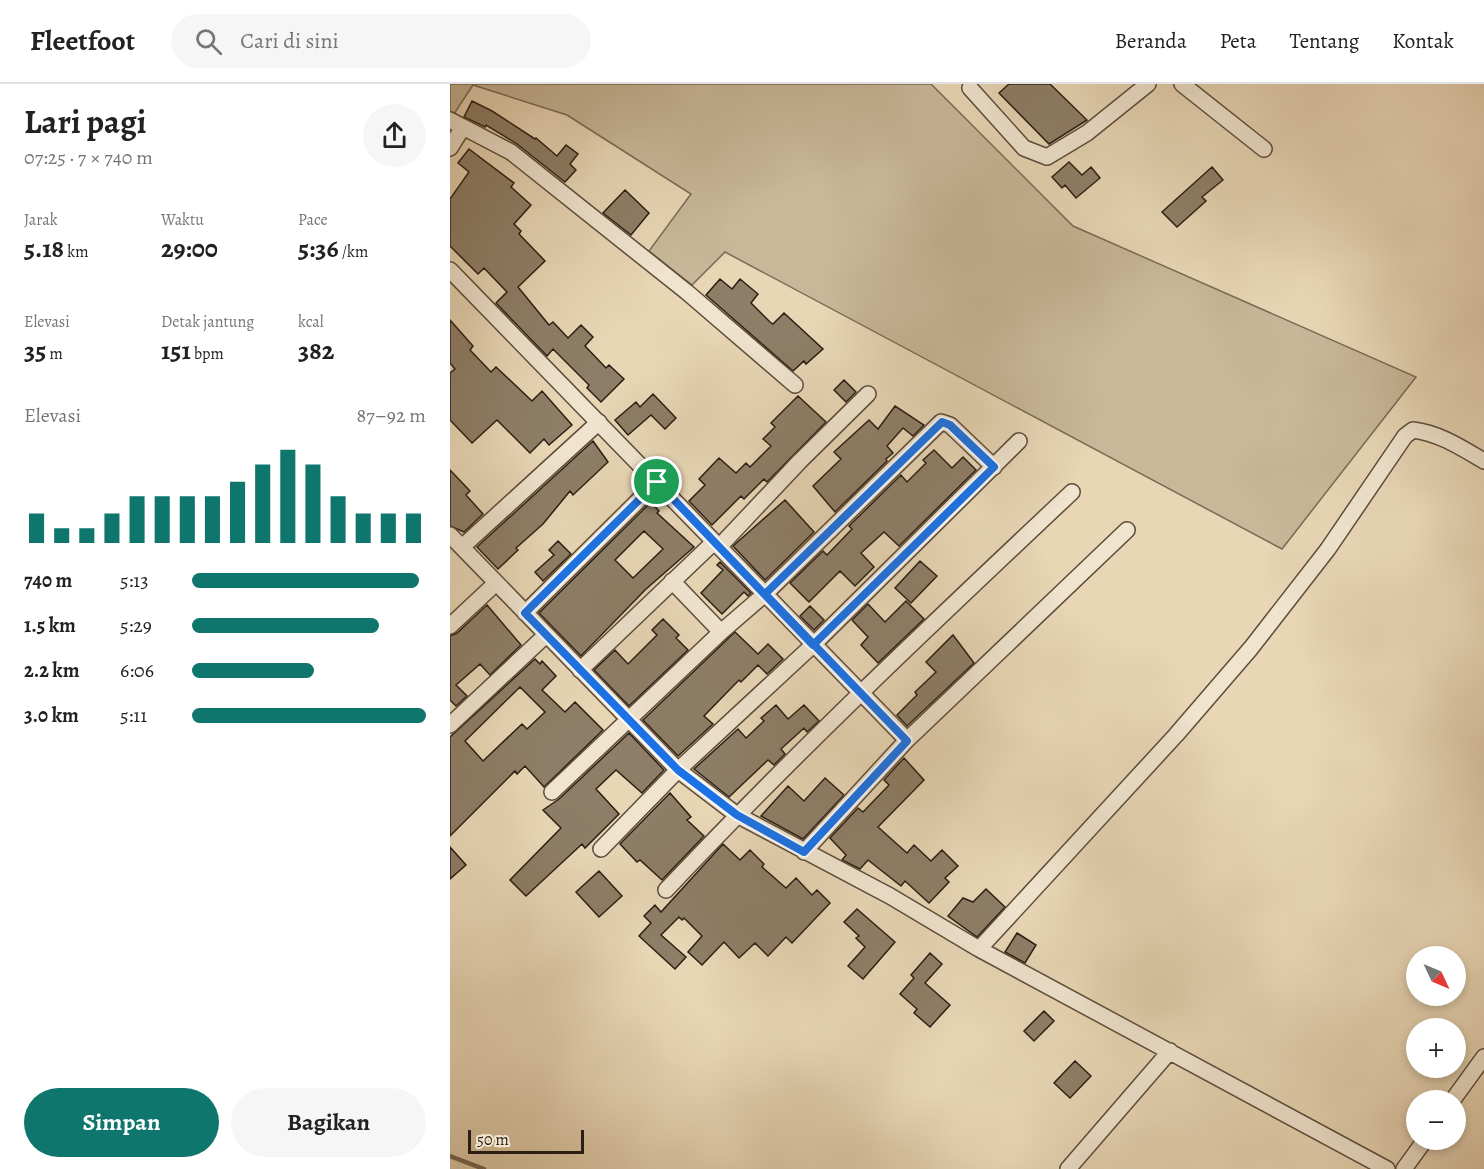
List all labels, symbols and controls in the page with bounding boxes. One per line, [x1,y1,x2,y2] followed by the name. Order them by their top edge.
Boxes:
[171,14,591,68] search box
[30,22,135,60] text: Fleetfoot
[192,25,225,58] icon: search
[240,26,339,56] text: Cari di sini
[1115,27,1187,55] text: Beranda
[1220,27,1256,55] text: Peta
[1289,27,1359,55] text: Tentang
[1392,27,1454,55] text: Kontak
[24,99,147,144] text: Lari pagi
[363,104,426,167] button: share
[24,144,153,171] text: 07:25 · 7 × 740 m
[24,209,58,231] text: Jarak
[161,209,204,231] text: Waktu
[298,209,328,231] text: Pace
[24,231,64,266] text: 5.18
[161,231,218,266] text: 29:00
[298,231,339,266] text: 5:36
[64,241,88,263] text: km
[339,241,368,263] text: /km
[24,311,70,333] text: Elevasi
[161,311,254,333] text: Detak jantung
[298,311,324,333] text: kcal
[24,333,46,368] text: 35
[161,333,191,368] text: 151
[298,333,334,368] text: 382
[46,343,63,365] text: m
[191,343,224,365] text: bpm
[24,402,81,429] text: Elevasi
[357,402,426,429] text: 87–92 m
[631,456,682,507] pin
[640,465,673,498] icon: arrive
[24,567,72,594] text: 740 m
[120,567,149,594] text: 5:13
[24,612,76,639] text: 1.5 km
[120,612,152,639] text: 5:29
[24,657,79,684] text: 2.2 km
[120,657,154,684] text: 6:06
[24,702,79,729] text: 3.0 km
[120,702,147,729] text: 5:11
[1406,946,1466,1006] north arrow
[1406,946,1466,1150] map controls
[1406,1018,1466,1078] button: +
[24,1088,219,1157] button: Simpan
[231,1088,426,1157] button: Bagikan
[1406,1090,1466,1150] button: −
[468,1127,584,1154] scale bar
[477,1129,509,1151] text: 50 m

